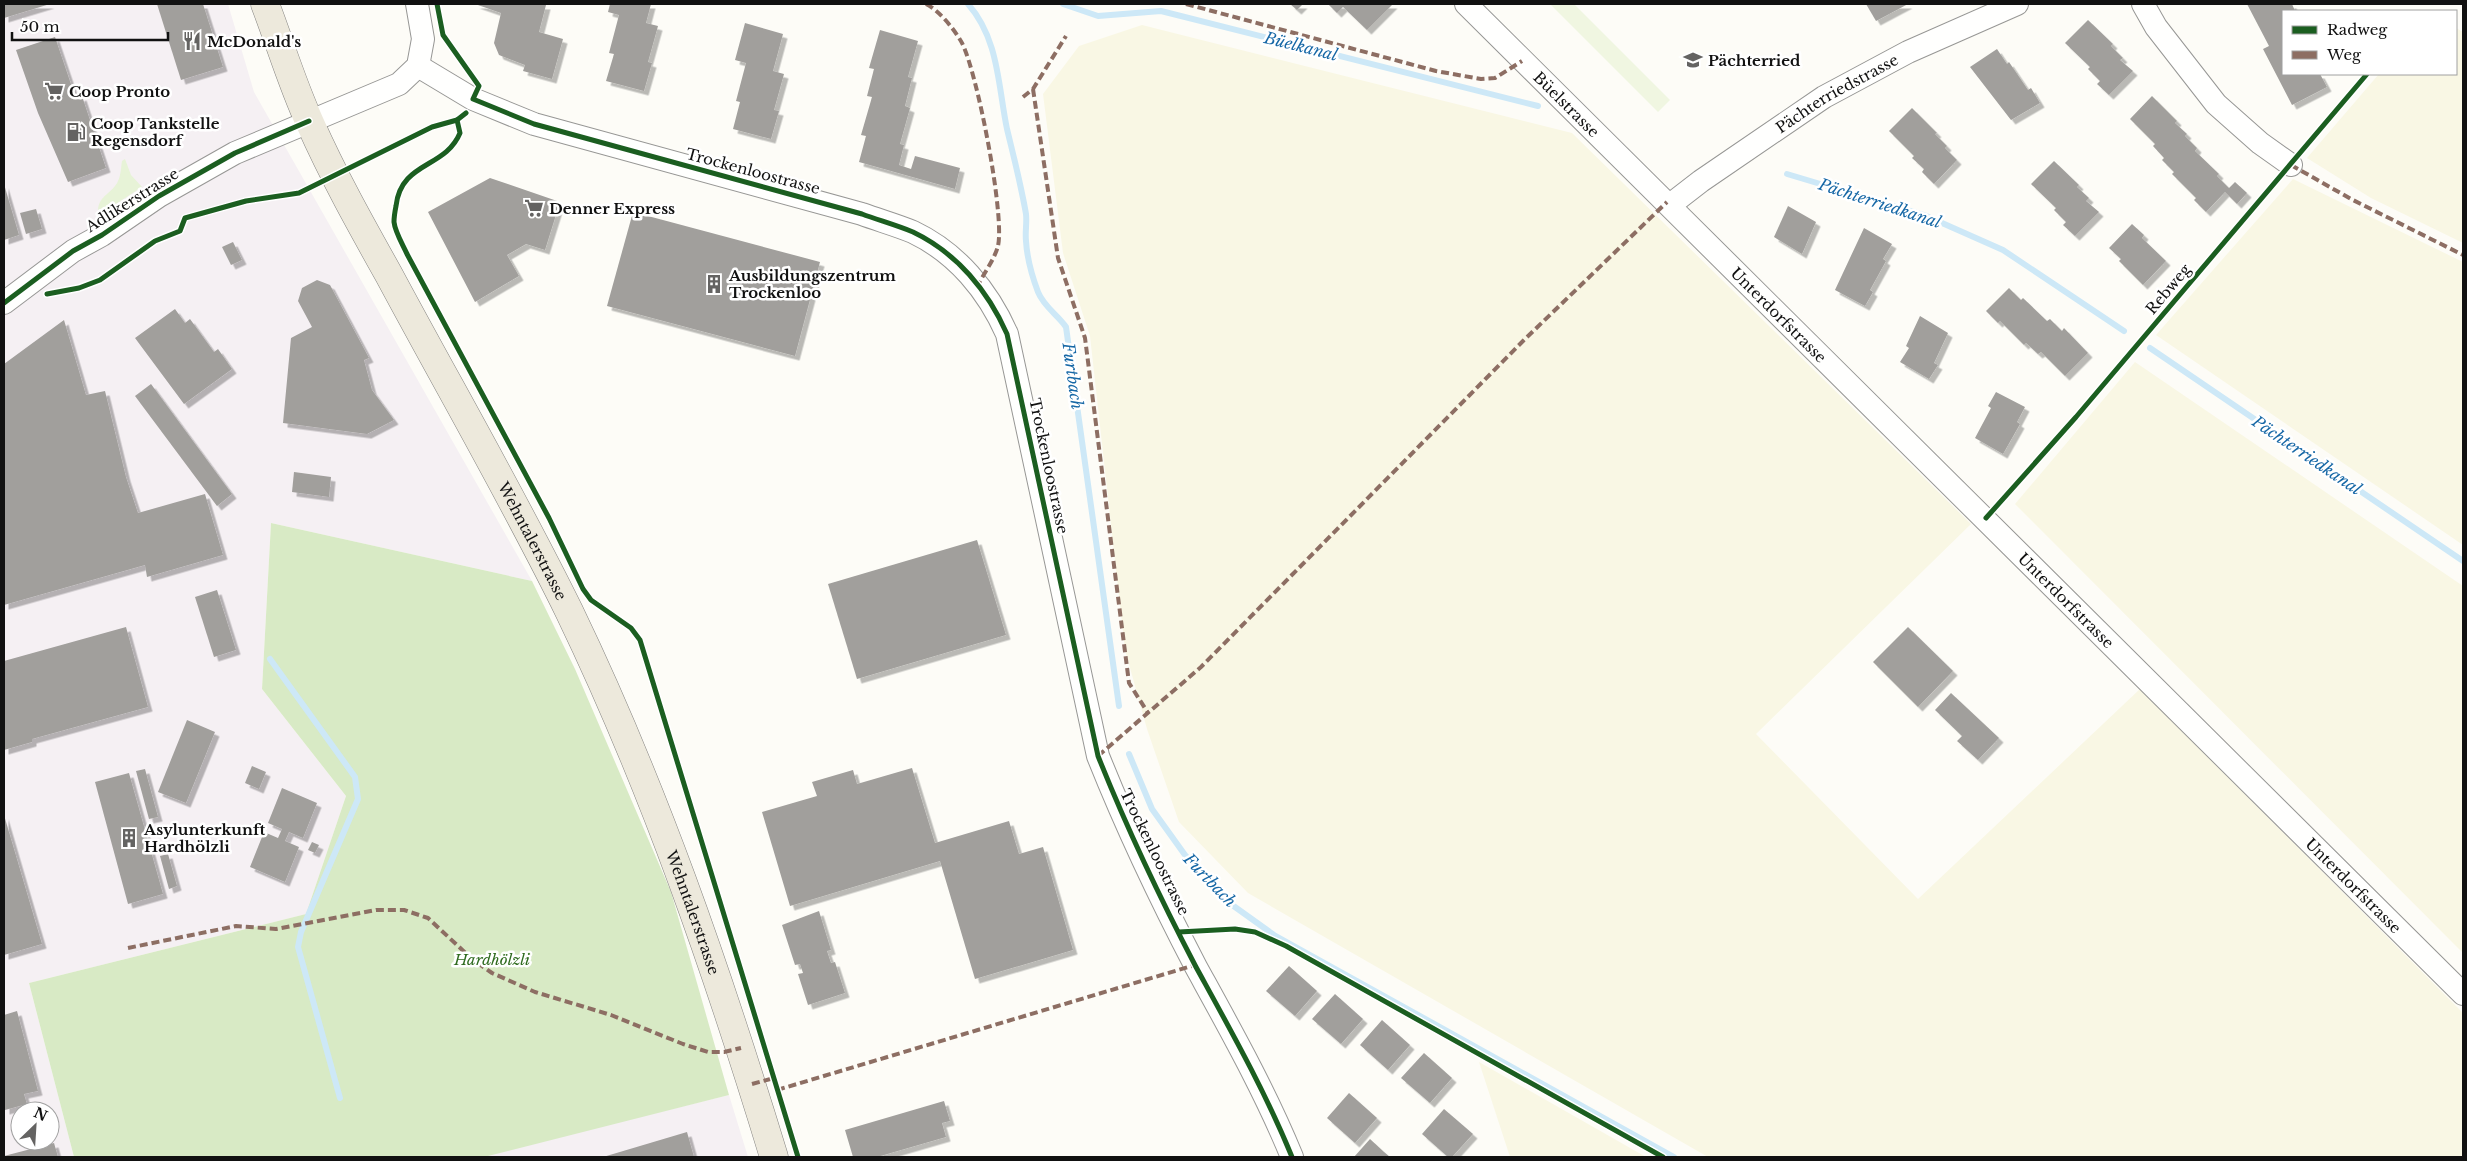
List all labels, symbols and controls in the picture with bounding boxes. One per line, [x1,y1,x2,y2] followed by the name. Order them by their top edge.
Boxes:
[12,10,169,42] scale bar
[2282,10,2457,75] legend
[20,17,60,36] text: 50 m
[2327,20,2388,39] text: Radweg
[1261,27,1341,65] water label: Büelkanal
[181,30,203,52] restaurant icon: McDonald's
[207,32,301,51] place label: McDonald's
[2326,45,2362,64] text: Weg
[1682,49,1704,71] school or university icon: Pächterried
[1772,50,1901,137] street label: Pächterriedstrasse
[1708,51,1801,70] place label: Pächterried
[1530,67,1604,141] street label: Büelstrasse
[43,80,65,102] supermarket icon: Coop Pronto
[69,82,170,101] place label: Coop Pronto
[91,114,220,150] place label: Coop Tankstelle Regensdorf
[65,121,87,143] fuel station icon: Coop Tankstelle Regensdorf
[684,144,822,198] street label: Trockenloostrasse
[81,164,182,237] street label: Adlikerstrasse
[1815,174,1945,232] water label: Pächterriedkanal
[523,197,545,219] supermarket icon: Denner Express
[549,199,675,218] place label: Denner Express
[2141,259,2195,318] street label: Rebweg
[1727,263,1831,366] street label: Unterdorfstrasse
[728,266,896,302] place label: Ausbildungszentrum Trockenloo
[703,273,725,295] building icon: Ausbildungszentrum Trockenloo
[1058,340,1088,411] water label: Furtbach
[1025,396,1073,536] street label: Trockenloostrasse
[2248,411,2366,499] water label: Pächterriedkanal
[494,478,572,603] street label: Wehntalerstrasse
[2014,548,2118,652] street label: Unterdorfstrasse
[1116,786,1194,918] street label: Trockenloostrasse
[143,820,266,856] place label: Asylunterkunft Hardhölzli
[118,827,140,849] building icon: Asylunterkunft Hardhölzli
[2302,834,2406,937] street label: Unterdorfstrasse
[662,847,724,977] street label: Wehntalerstrasse
[1179,848,1240,911] water label: Furtbach
[453,950,531,969] park label: Hardhölzli
[10,1101,60,1151] north arrow
[31,1103,50,1125] text: N

